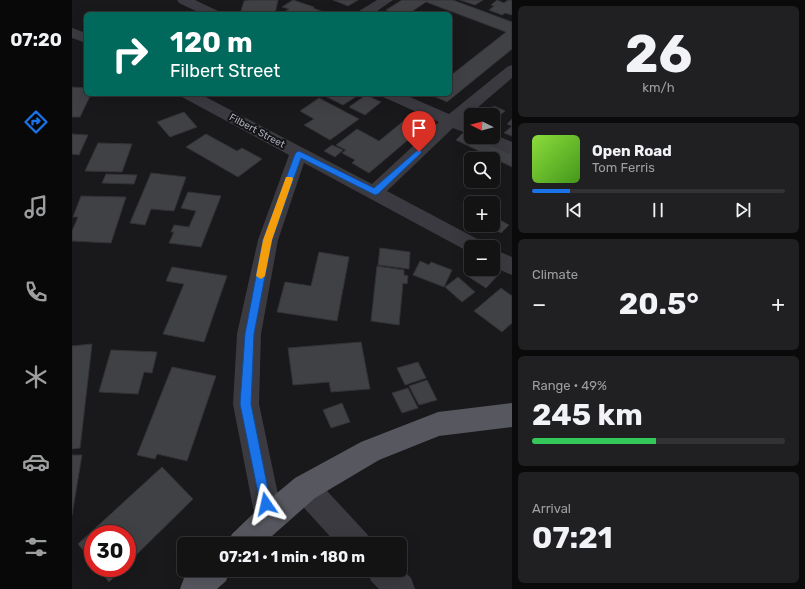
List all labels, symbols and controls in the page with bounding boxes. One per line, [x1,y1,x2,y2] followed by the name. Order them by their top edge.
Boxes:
[625,23,692,85] text: 26
[170,26,253,59] text: 120 m
[104,28,156,80] icon: right
[10,29,62,51] text: 07:20
[170,60,280,82] text: Filbert Street
[642,80,675,95] text: km/h
[22,108,50,136] icon: directions
[464,108,500,144] north arrow
[464,108,500,276] map controls
[227,111,287,151] street label: Filbert Street
[402,111,436,152] pin
[408,117,430,139] icon: arrive
[592,142,672,160] text: Open Road
[464,152,500,188] button: search
[592,160,655,175] text: Tom Ferris
[22,193,50,221] icon: music
[464,196,500,232] button: +
[563,199,585,221] icon: previous
[647,199,669,221] icon: pause
[732,199,754,221] icon: next
[464,240,500,276] button: −
[532,267,578,282] text: Climate
[22,278,50,306] icon: phone
[619,286,699,322] text: 20.5°
[532,291,546,318] text: −
[771,291,785,318] text: +
[22,363,50,391] icon: climate
[532,378,607,393] text: Range · 49%
[532,397,643,433] text: 245 km
[22,448,50,476] icon: car
[245,483,287,525] position arrow
[532,501,571,516] text: Arrival
[532,520,613,556] text: 07:21
[84,525,136,577] speed limit sign: 30
[22,533,50,561] icon: filters
[219,548,365,566] text: 07:21 · 1 min · 180 m

